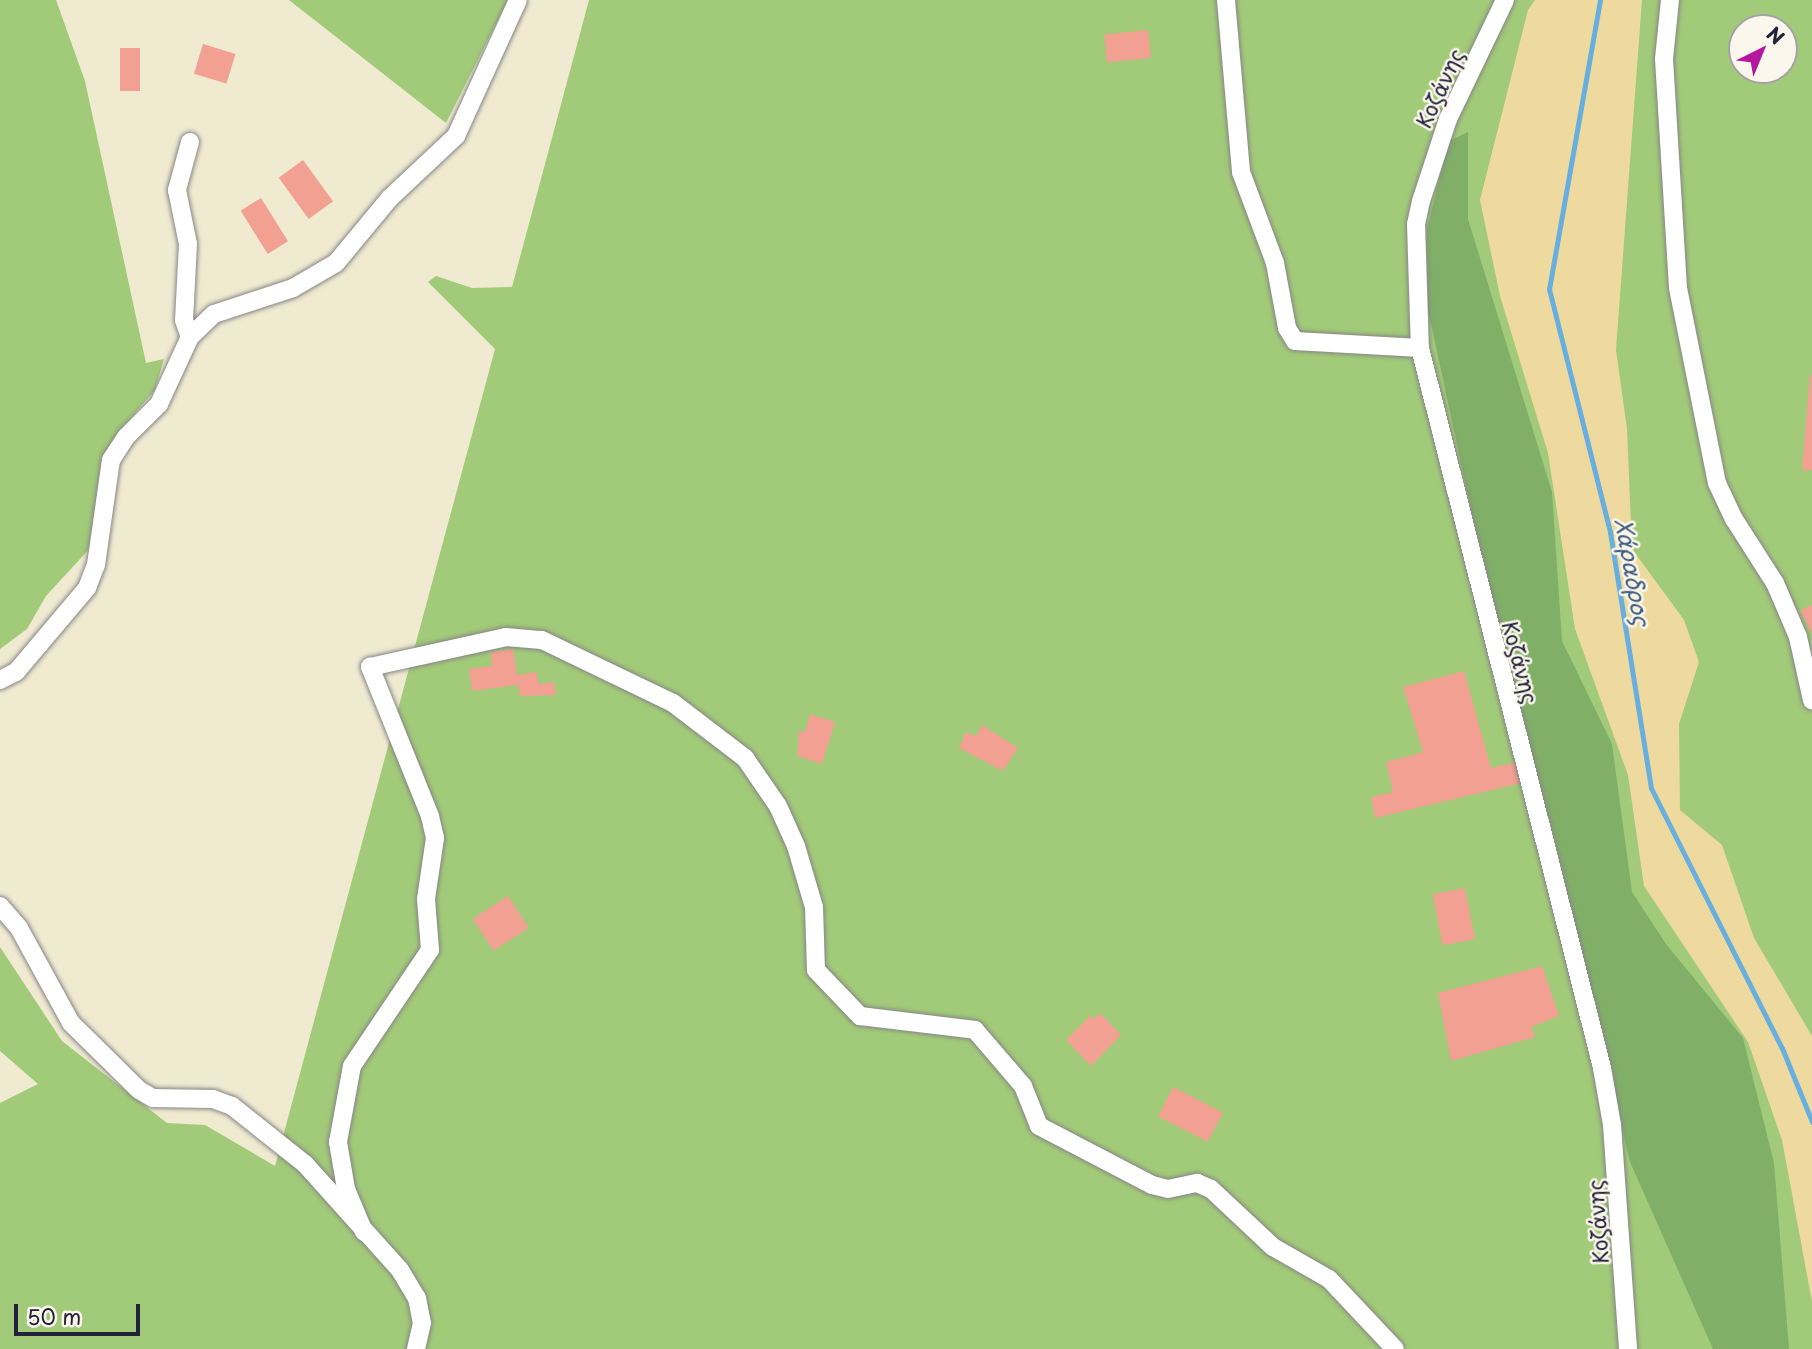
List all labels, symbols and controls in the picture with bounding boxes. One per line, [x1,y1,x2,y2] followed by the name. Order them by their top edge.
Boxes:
[1728,14,1798,84] north arrow
[1761,20,1791,50] text: N
[1410,44,1468,132] street label: Κοζάνης
[1610,516,1656,628] water label: Χάραδρος
[1498,618,1544,706] street label: Κοζάνης
[1581,1179,1613,1265] street label: Κοζάνης
[18,1290,144,1334] scale bar
[27,1300,81,1332] text: 50 m

